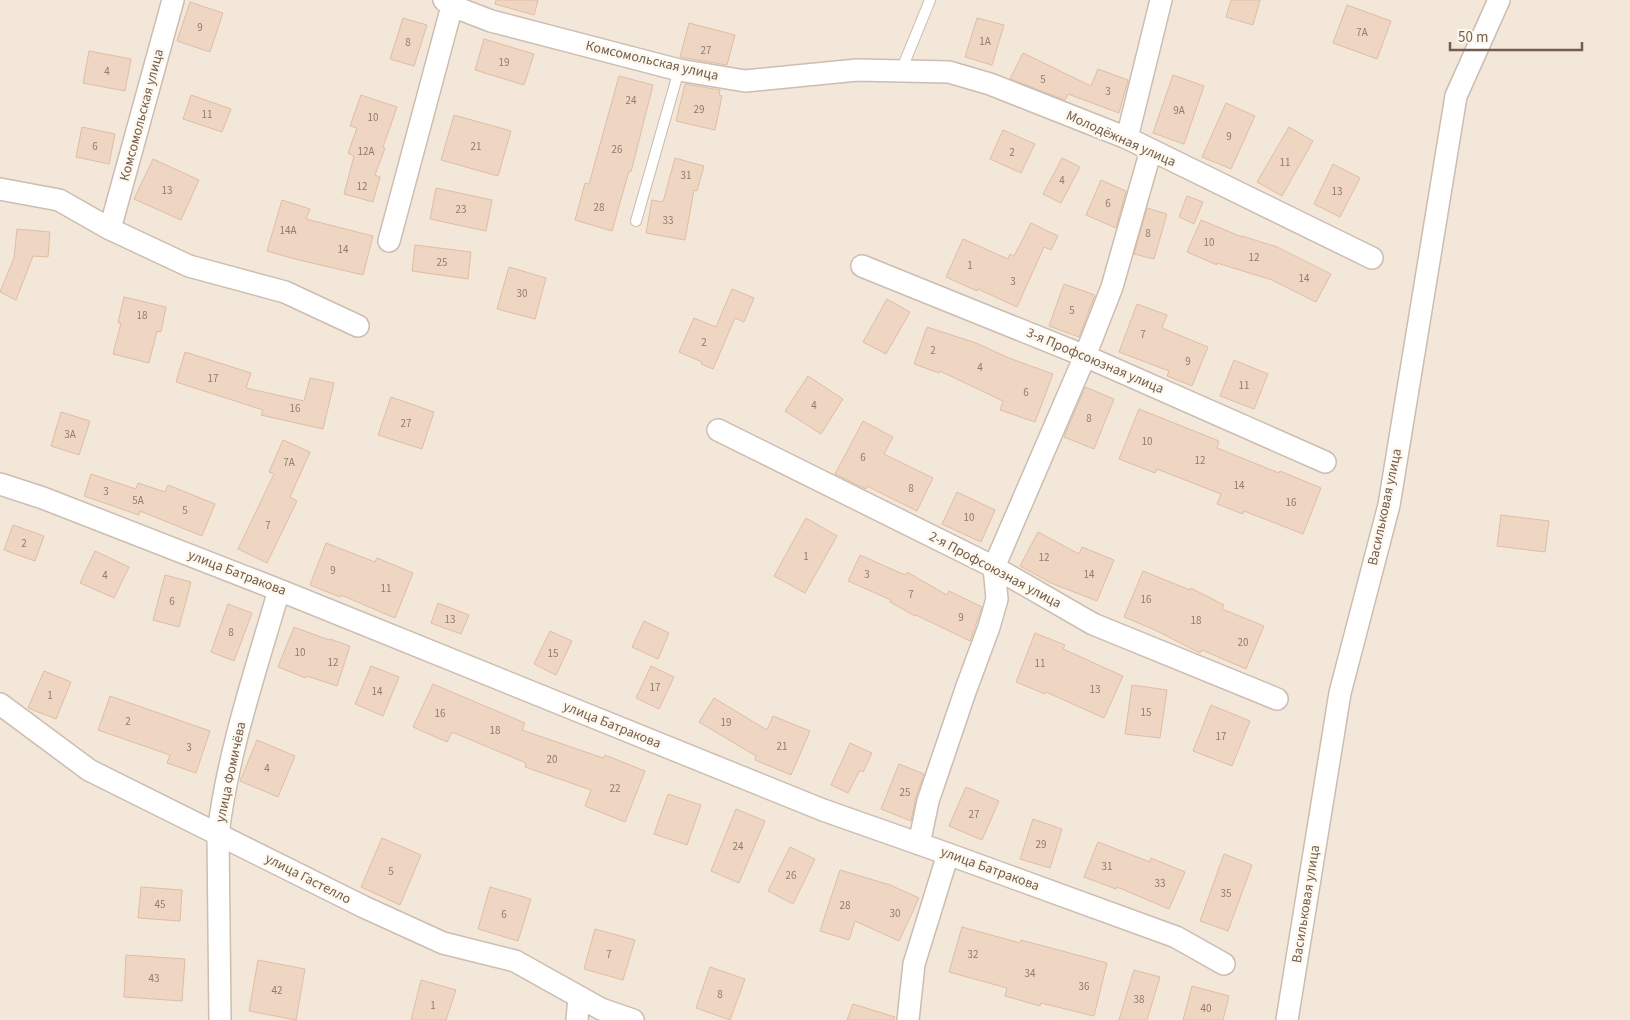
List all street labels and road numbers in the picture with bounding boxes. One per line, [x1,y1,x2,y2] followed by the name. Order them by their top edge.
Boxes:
[584,36,720,86] street label: Комсомольская улица
[115,47,169,183] street label: Комсомольская улица
[1063,106,1179,172] street label: Молодёжная улица
[1023,323,1167,399] street label: 3-я Профсоюзная улица
[1363,447,1407,567] street label: Васильковая улица
[925,527,1065,613] street label: 2-я Профсоюзная улица
[185,545,289,601] street label: улица Батракова
[560,696,664,754] street label: улица Батракова
[211,720,251,824] street label: улица Фомичёва
[938,842,1042,896] street label: улица Батракова
[1287,844,1325,964] street label: Васильковая улица
[262,849,354,909] street label: улица Гастелло

